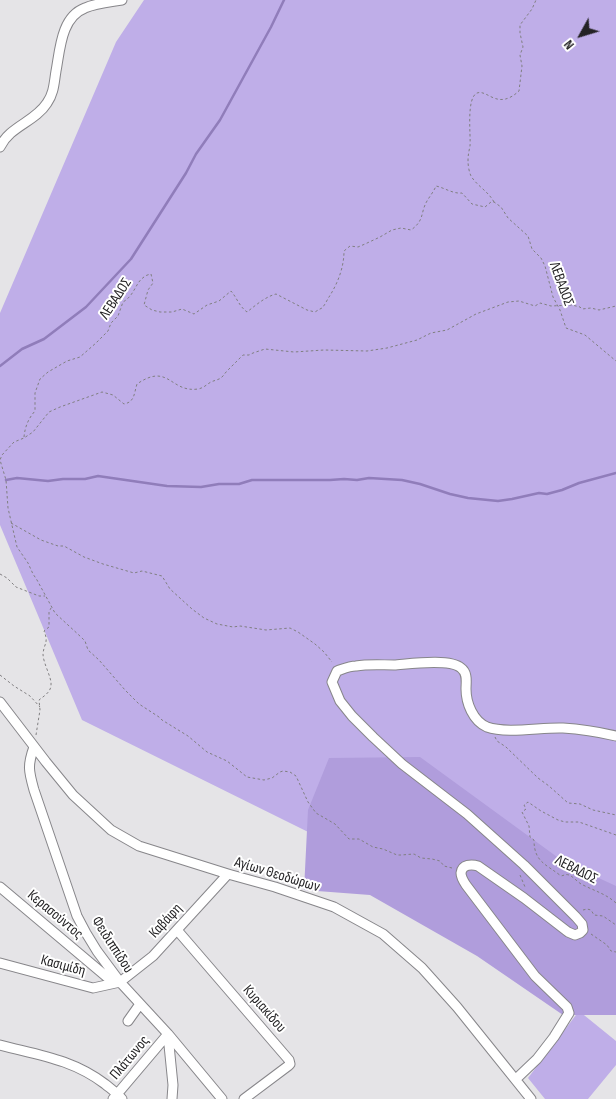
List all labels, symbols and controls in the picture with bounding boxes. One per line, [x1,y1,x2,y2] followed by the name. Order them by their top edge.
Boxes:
[556,10,606,60] north arrow
[560,37,578,53] text: N
[545,260,577,308] street label: ΛΕΒΑΔΟΣ
[96,275,136,323] street label: ΛΕΒΑΔΟΣ
[552,852,600,888] street label: ΛΕΒΑΔΟΣ
[232,854,322,896] street label: Αγίων Θεοδώρων
[23,886,87,944] street label: Κερασούντος
[146,900,186,942] street label: Καβάφη
[87,913,137,977] street label: Φειδιππίδου
[39,951,87,981] street label: Κασιμίδη
[239,982,289,1036] street label: Κυριακίδου
[106,1032,154,1084] street label: Πλάτωνος

